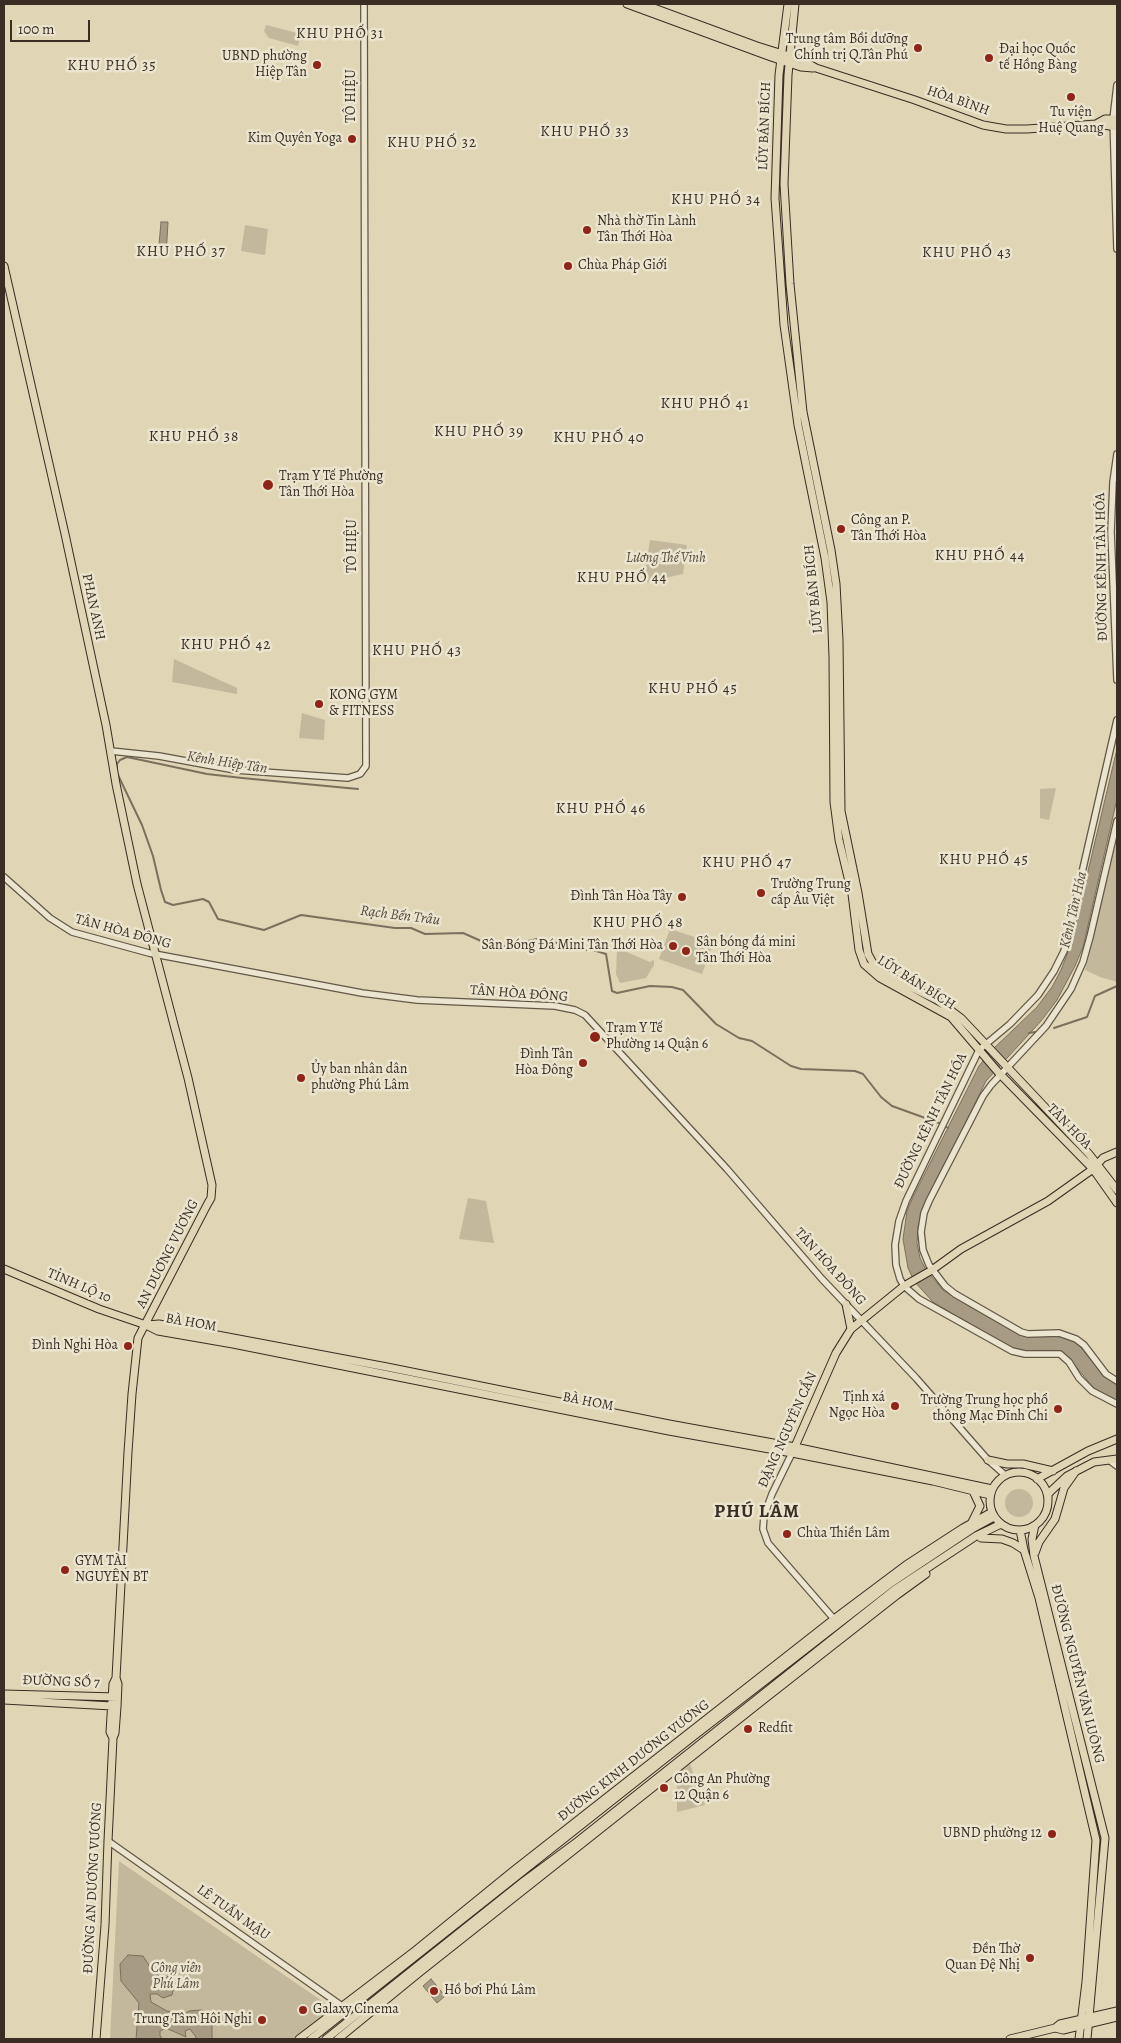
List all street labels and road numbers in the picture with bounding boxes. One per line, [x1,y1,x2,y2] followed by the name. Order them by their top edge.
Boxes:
[344,69,360,123] street label: TÔ HIỆU
[755,81,775,171] street label: LŨY BÁN BÍCH
[924,82,992,120] street label: HÒA BÌNH
[1092,493,1112,641] street label: ĐƯỜNG KÊNH TÂN HÓA
[345,519,361,573] street label: TÔ HIỆU
[801,544,827,634] street label: LŨY BÁN BÍCH
[78,572,108,642] street label: PHAN ANH
[73,911,173,953] street label: TÂN HÒA ĐÔNG
[874,952,958,1014] street label: LŨY BÁN BÍCH
[469,982,569,1006] street label: TÂN HÒA ĐÔNG
[891,1050,971,1192] street label: ĐƯỜNG KÊNH TÂN HÓA
[1043,1101,1095,1153] street label: TÂN HÓA
[133,1197,203,1311] street label: AN DƯƠNG VƯƠNG
[791,1225,869,1309] street label: TÂN HÒA ĐÔNG
[44,1265,114,1307] street label: TỈNH LỘ 10
[164,1310,218,1336] street label: BÀ HOM
[755,1370,821,1490] street label: ĐẶNG NGUYÊN CẨN
[561,1389,615,1415] street label: BÀ HOM
[1047,1583,1107,1765] street label: ĐƯỜNG NGUYỄN VĂN LUÔNG
[22,1672,100,1692] street label: ĐƯỜNG SỐ 7
[555,1697,713,1825] street label: ĐƯỜNG KINH DƯƠNG VƯƠNG
[80,1802,106,1974] street label: ĐƯỜNG AN DƯƠNG VƯƠNG
[193,1882,273,1944] street label: LÊ TUẤN MẬU

